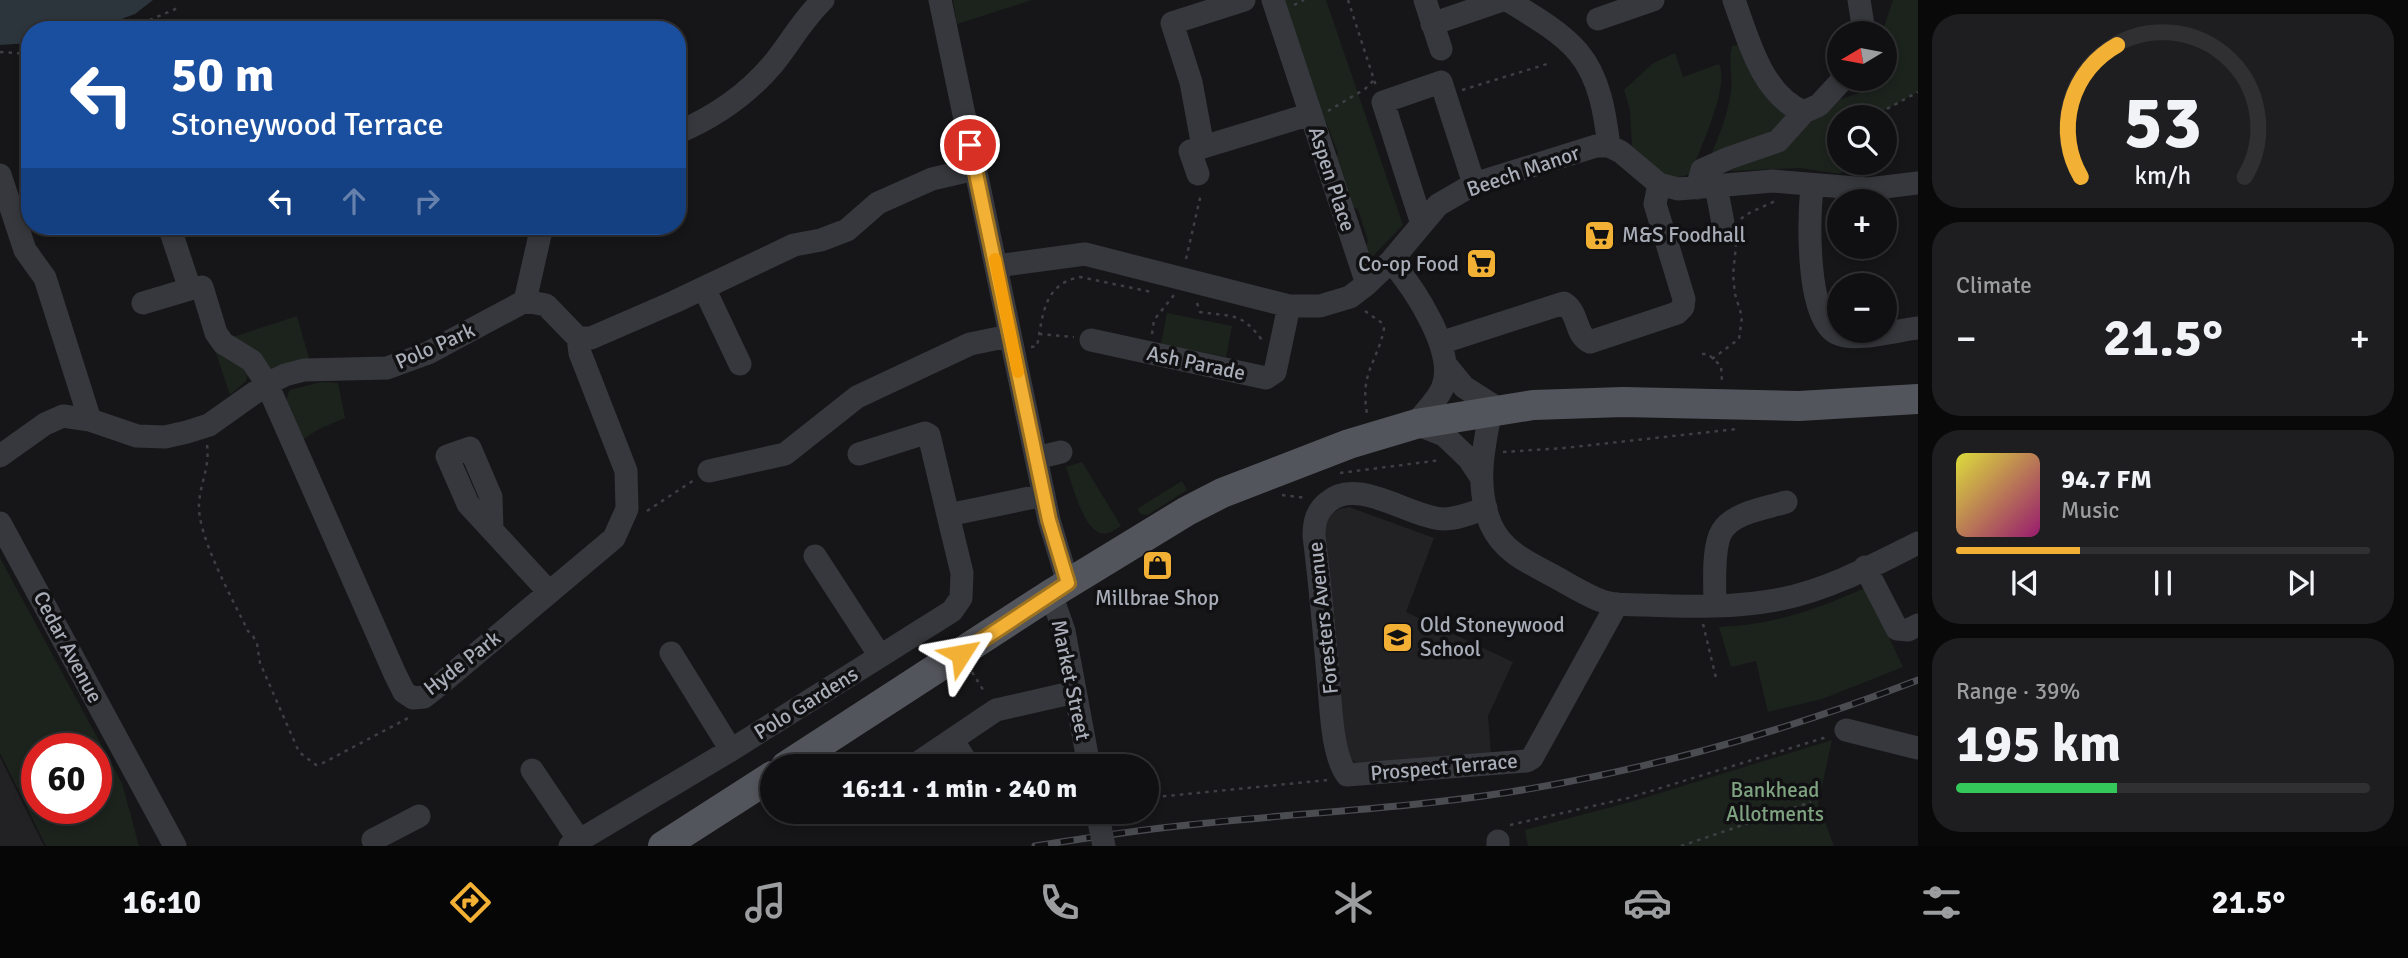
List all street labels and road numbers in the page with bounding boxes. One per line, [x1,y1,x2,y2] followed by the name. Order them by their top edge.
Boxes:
[1303,123,1361,235] street label: Aspen Place
[1463,140,1583,202] street label: Beech Manor
[391,317,479,375] street label: Polo Park
[1144,340,1248,386] street label: Ash Parade
[1302,540,1344,696] street label: Foresters Avenue
[28,587,108,707] street label: Cedar Avenue
[1046,617,1096,743] street label: Market Street
[418,625,506,701] street label: Hyde Park
[749,661,863,745] street label: Polo Gardens
[1369,748,1519,786] street label: Prospect Terrace

